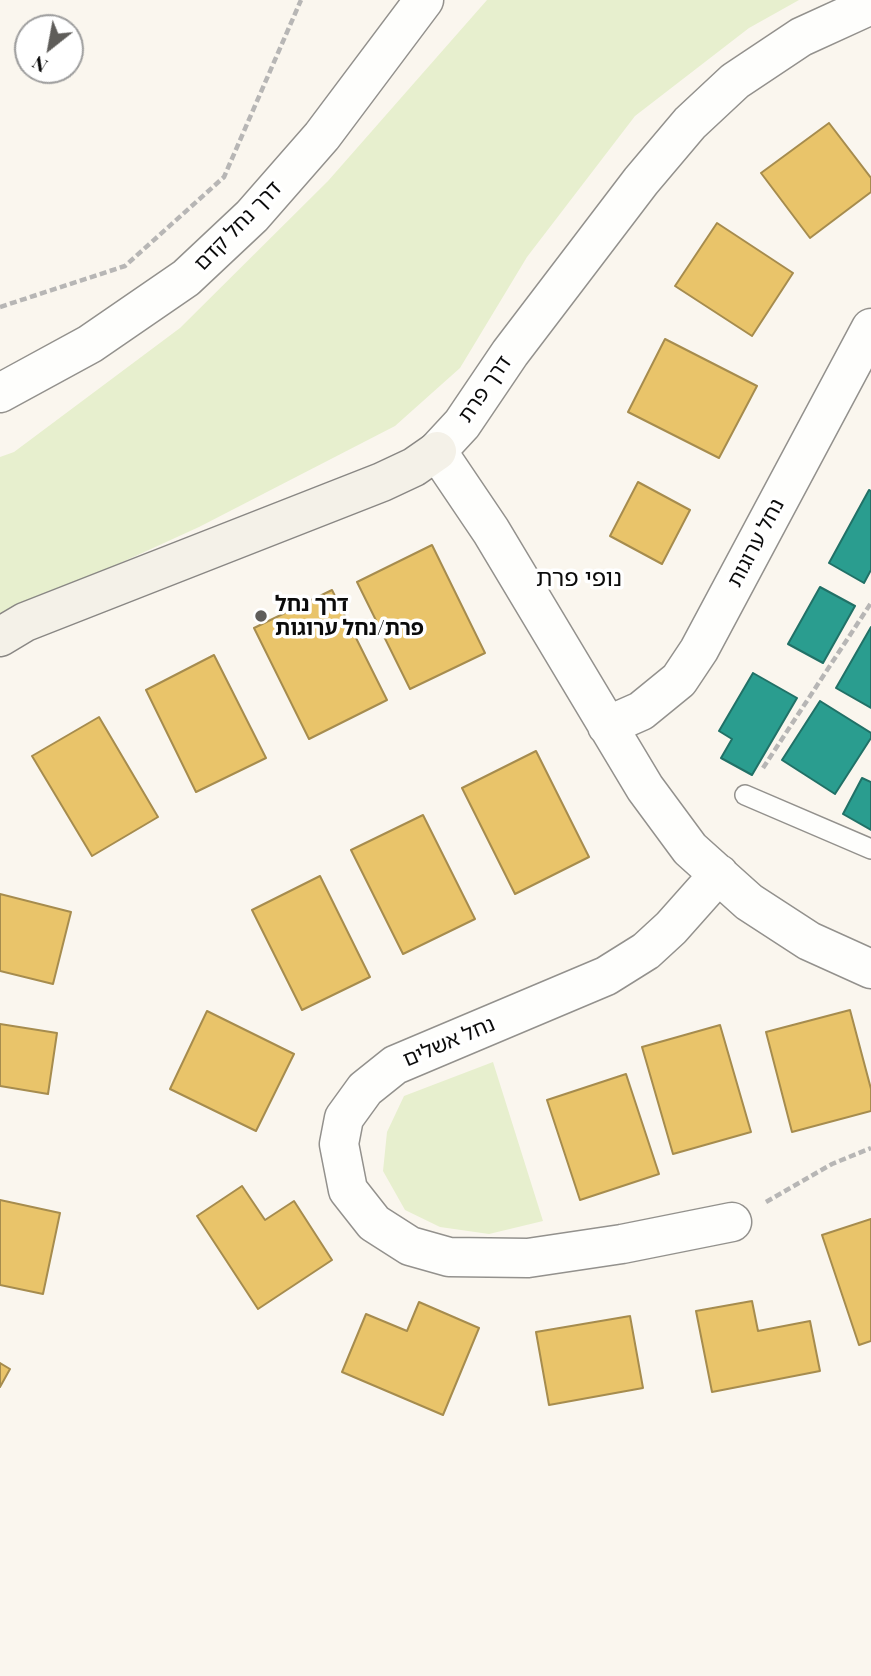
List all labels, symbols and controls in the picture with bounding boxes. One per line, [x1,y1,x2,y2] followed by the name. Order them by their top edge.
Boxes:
[14,14,84,84] north arrow
[27,51,52,80] text: N
[189,176,287,276] street label: דרך נחל קדם
[453,351,517,427] street label: דרך פרת
[722,495,790,591] street label: נחל ערוגות
[536,565,622,593] district label: נופי פרת
[275,591,424,641] place label: דרך נחל פרת/נחל ערוגות
[253,608,269,624] marker: דרך נחל פרת/נחל ערוגות
[399,1011,499,1073] street label: נחל אשלים

